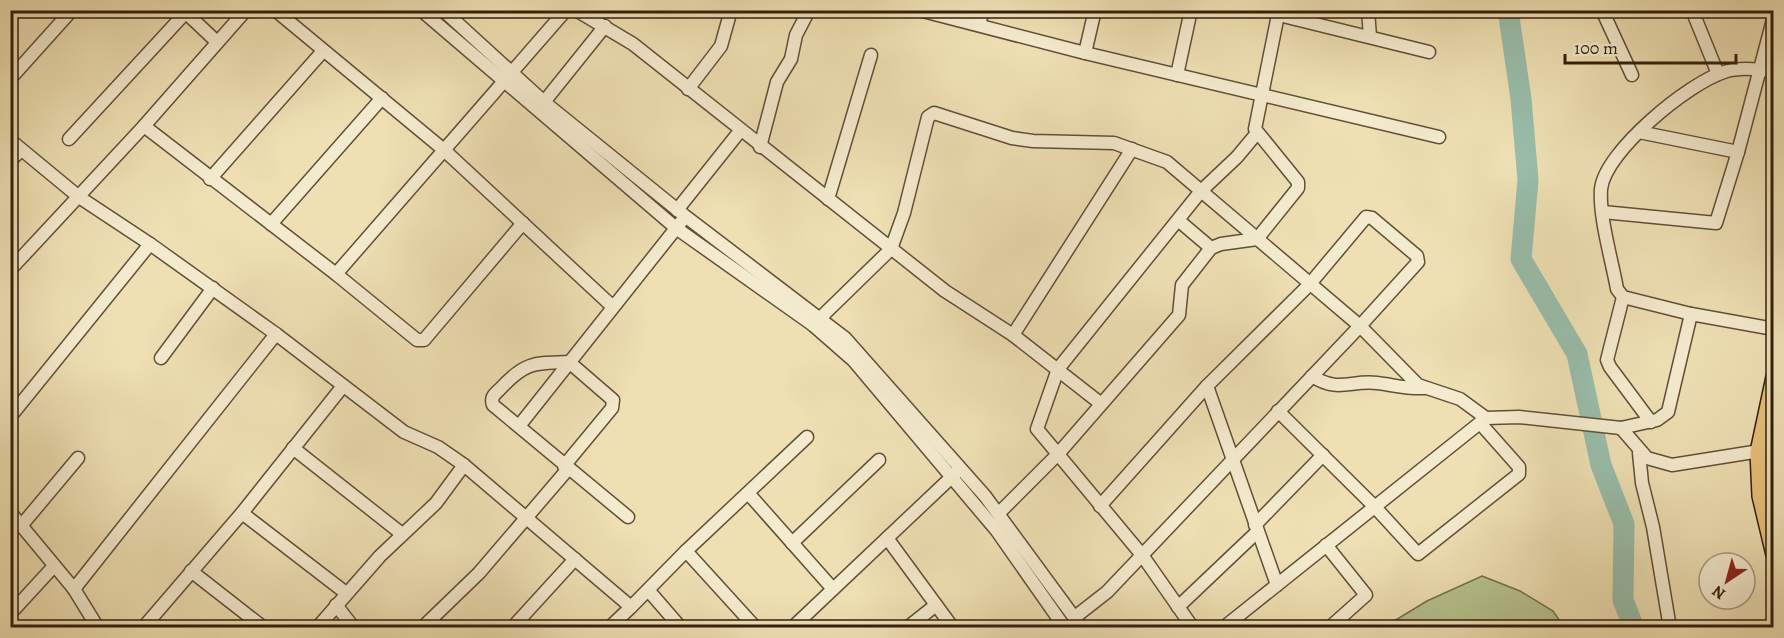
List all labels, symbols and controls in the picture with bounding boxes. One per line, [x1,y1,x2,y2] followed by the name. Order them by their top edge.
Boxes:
[1565,27,1736,65] scale bar
[1574,36,1618,60] text: 100 m
[1697,551,1757,611] north arrow
[1707,580,1730,605] text: N

